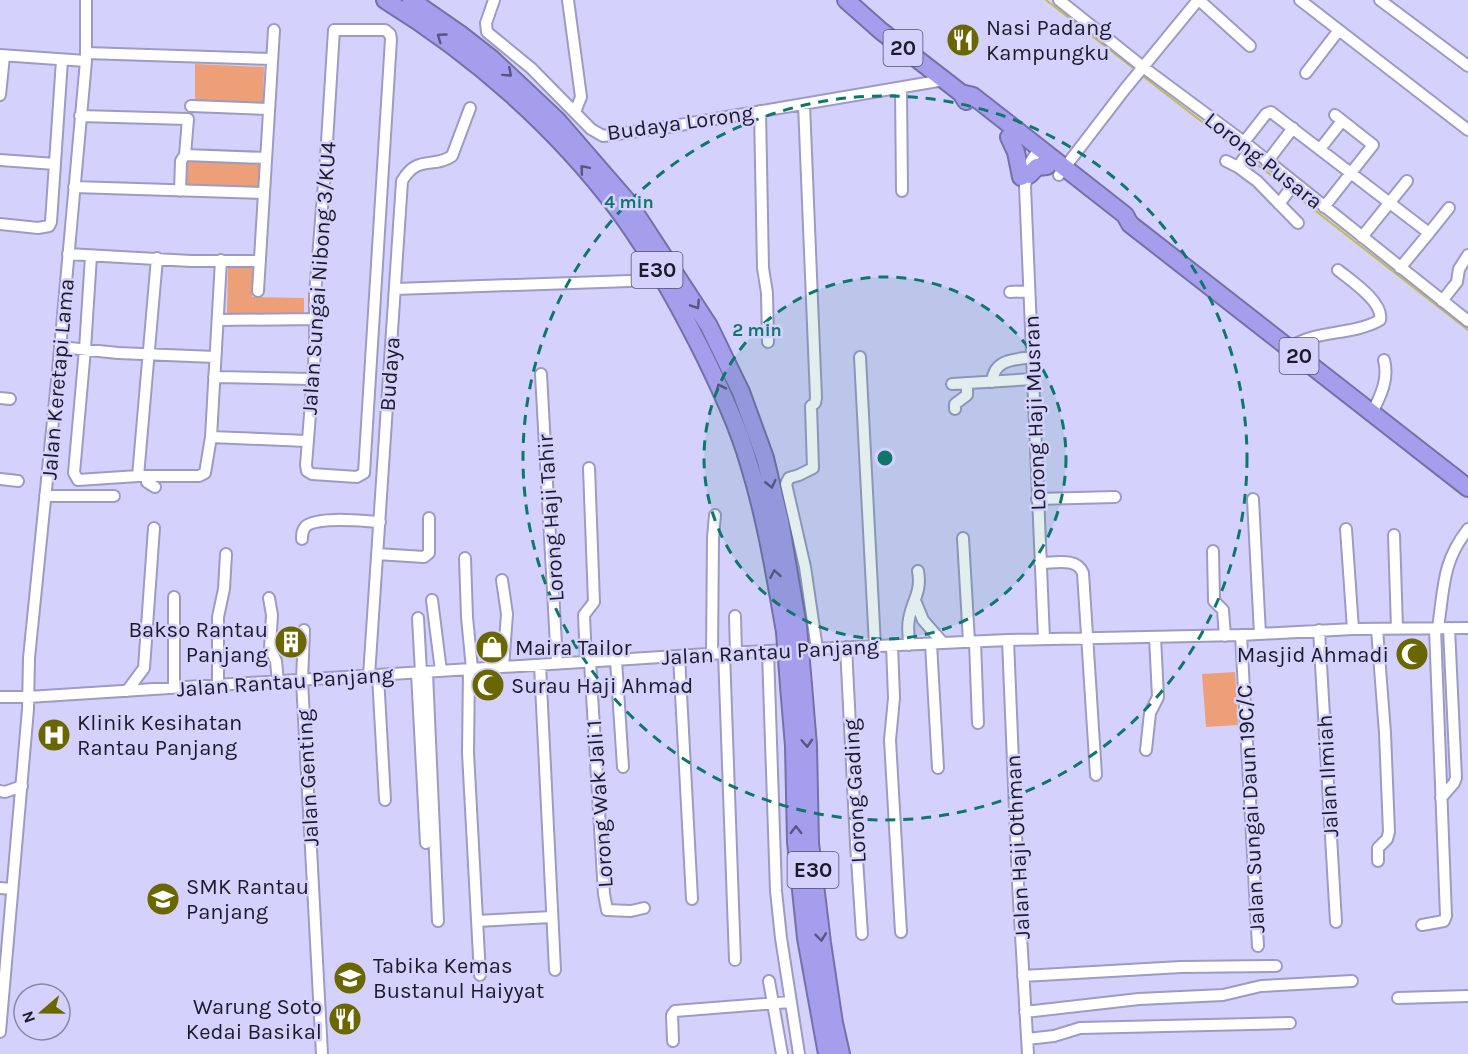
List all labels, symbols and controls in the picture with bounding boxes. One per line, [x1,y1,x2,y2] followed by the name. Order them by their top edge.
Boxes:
[986,15,1112,66] place label: Nasi Padang Kampungku
[945,22,981,58] restaurant icon: Nasi Padang Kampungku
[884,30,922,66] road number: 20
[437,34,448,45] one-way arrow
[501,66,511,77] one-way arrow
[605,100,756,146] street label: Budaya Lorong
[1199,107,1328,215] street label: Lorong Pusara
[296,140,342,416] street label: Jalan Sungai Nibong 3/KU4
[580,165,591,176] one-way arrow
[604,191,654,213] text: 4 min
[632,252,682,288] road number: E30
[36,277,80,481] street label: Jalan Keretapi Lama
[689,298,700,309] one-way arrow
[1019,315,1051,511] street label: Lorong Haji Musran
[732,319,782,341] text: 2 min
[374,336,406,412] street label: Budaya
[1280,338,1318,374] road number: 20
[715,383,727,394] one-way arrow
[532,433,570,602] street label: Lorong Haji Tahir
[875,448,895,468] centre of rings
[764,479,777,489] one-way arrow
[769,569,782,579] one-way arrow
[128,617,269,668] place label: Bakso Rantau Panjang
[273,624,309,660] building icon: Bakso Rantau Panjang
[474,629,510,665] shop icon: Maira Tailor
[661,633,880,671] street label: Jalan Rantau Panjang
[515,635,632,661] place label: Maira Tailor
[1394,636,1430,672] mosque icon: Masjid Ahmadi
[1237,642,1389,668] place label: Masjid Ahmadi
[176,661,395,703] street label: Jalan Rantau Panjang
[470,667,506,703] mosque icon: Surau Haji Ahmad
[511,673,693,699] place label: Surau Haji Ahmad
[1232,684,1270,934] street label: Jalan Sungai Daun 19C/C
[291,708,325,847] street label: Jalan Genting
[77,710,242,761] place label: Klinik Kesihatan Rantau Panjang
[1312,714,1344,838] street label: Jalan Ilmiah
[36,717,72,753] hospital icon: Klinik Kesihatan Rantau Panjang
[838,717,872,864] street label: Lorong Gading
[581,719,619,889] street label: Lorong Wak Jali 1
[801,738,814,747] one-way arrow
[1000,754,1036,940] street label: Jalan Haji Othman
[790,825,802,834] one-way arrow
[788,852,838,888] road number: E30
[186,874,309,925] place label: SMK Rantau Panjang
[145,881,181,917] school or university icon: SMK Rantau Panjang
[814,933,827,942] one-way arrow
[373,953,544,1004] place label: Tabika Kemas Bustanul Haiyyat
[332,960,368,996] school or university icon: Tabika Kemas Bustanul Haiyyat
[12,982,72,1042] north arrow
[186,994,322,1045] place label: Warung Soto Kedai Basikal
[327,1001,363,1037] restaurant icon: Warung Soto Kedai Basikal
[17,1008,39,1026] text: N

